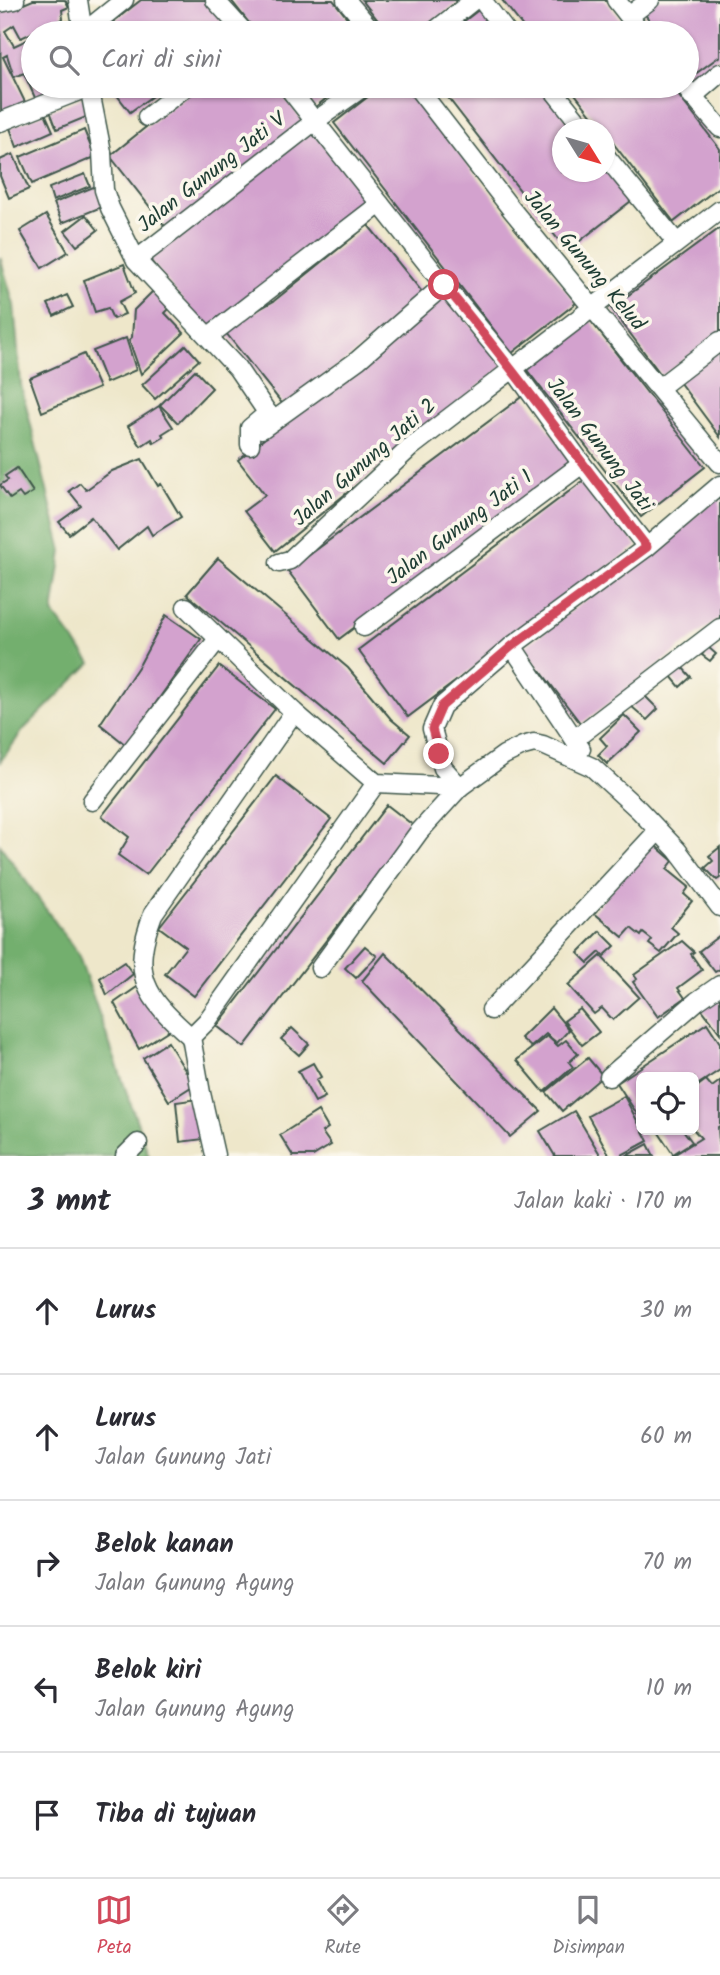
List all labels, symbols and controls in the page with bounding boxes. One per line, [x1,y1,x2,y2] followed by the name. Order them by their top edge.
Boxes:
[21,21,699,98] search box
[101,39,221,81] text: Cari di sini
[45,41,83,79] icon: search
[131,103,295,242] street label: Jalan Gunung Jati V
[552,119,615,182] north arrow
[515,183,653,339] street label: Jalan Gunung Kelud
[428,269,459,300] route start
[537,371,661,520] street label: Jalan Gunung Jati
[286,391,444,535] street label: Jalan Gunung Jati 2
[380,462,540,594] street label: Jalan Gunung Jati 1
[423,738,454,769] route end
[636,1072,699,1135] map controls
[636,1072,699,1135] button: locate
[28,1178,111,1226] text: 3 mnt
[514,1184,692,1220] text: Jalan kaki · 170 m
[95,1290,156,1332] text: Lurus
[28,1292,66,1330] icon: ahead
[640,1293,692,1329] text: 30 m
[95,1398,156,1440] text: Lurus
[28,1418,66,1456] icon: ahead
[640,1419,692,1455] text: 60 m
[95,1440,271,1476] text: Jalan Gunung Jati
[95,1524,234,1566] text: Belok kanan
[28,1544,66,1582] icon: right
[642,1545,692,1581] text: 70 m
[95,1566,294,1602] text: Jalan Gunung Agung
[95,1650,201,1692] text: Belok kiri
[28,1670,66,1708] icon: left
[646,1671,692,1707] text: 10 m
[95,1692,294,1728] text: Jalan Gunung Agung
[95,1794,256,1836] text: Tiba di tujuan
[28,1796,66,1834] icon: arrive
[95,1891,133,1963] tab: Peta
[324,1891,362,1963] tab: Rute
[552,1891,625,1963] tab: Disimpan

